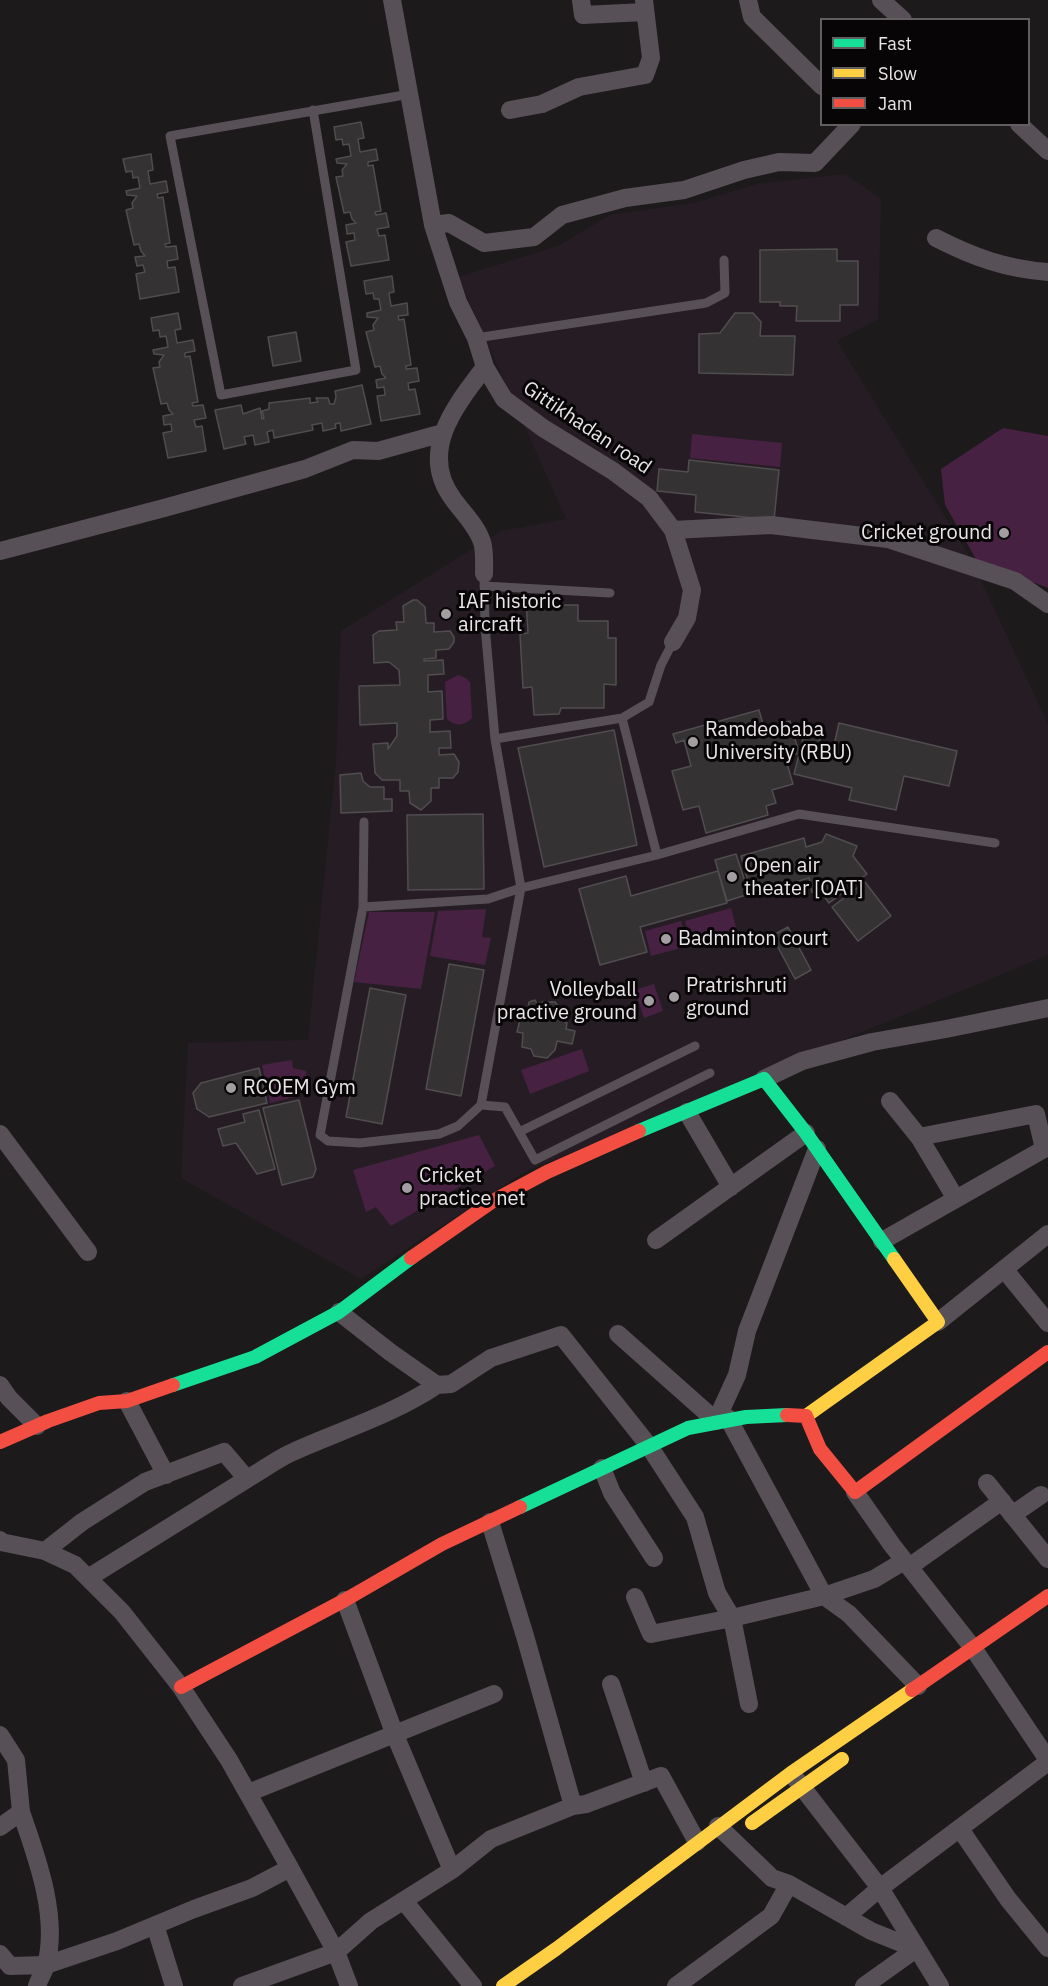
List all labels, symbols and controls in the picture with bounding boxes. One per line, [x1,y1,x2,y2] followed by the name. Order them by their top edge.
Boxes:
[820,18,1030,126] legend
[878,32,912,55] text: Fast
[878,62,917,85] text: Slow
[878,92,913,115] text: Jam
[518,376,656,480] street label: Gittikhadan road
[861,521,992,545] place label: Cricket ground
[997,526,1011,540] marker: Cricket ground
[458,590,561,637] place label: IAF historic aircraft
[439,607,453,621] marker: IAF historic aircraft
[705,718,852,765] place label: Ramdeobaba University (RBU)
[686,735,700,749] marker: Ramdeobaba University (RBU)
[744,854,864,901] place label: Open air theater [OAT]
[725,870,739,884] marker: Open air theater [OAT]
[678,927,828,951] place label: Badminton court
[659,932,673,946] marker: Badminton court
[686,974,787,1021] place label: Pratrishruti ground
[497,978,637,1025] place label: Volleyball practive ground
[667,990,681,1004] marker: Pratrishruti ground
[642,994,656,1008] marker: Volleyball practive ground
[243,1076,356,1100] place label: RCOEM Gym
[224,1081,238,1095] marker: RCOEM Gym
[419,1164,526,1211] place label: Cricket practice net
[400,1181,414,1195] marker: Cricket practice net

